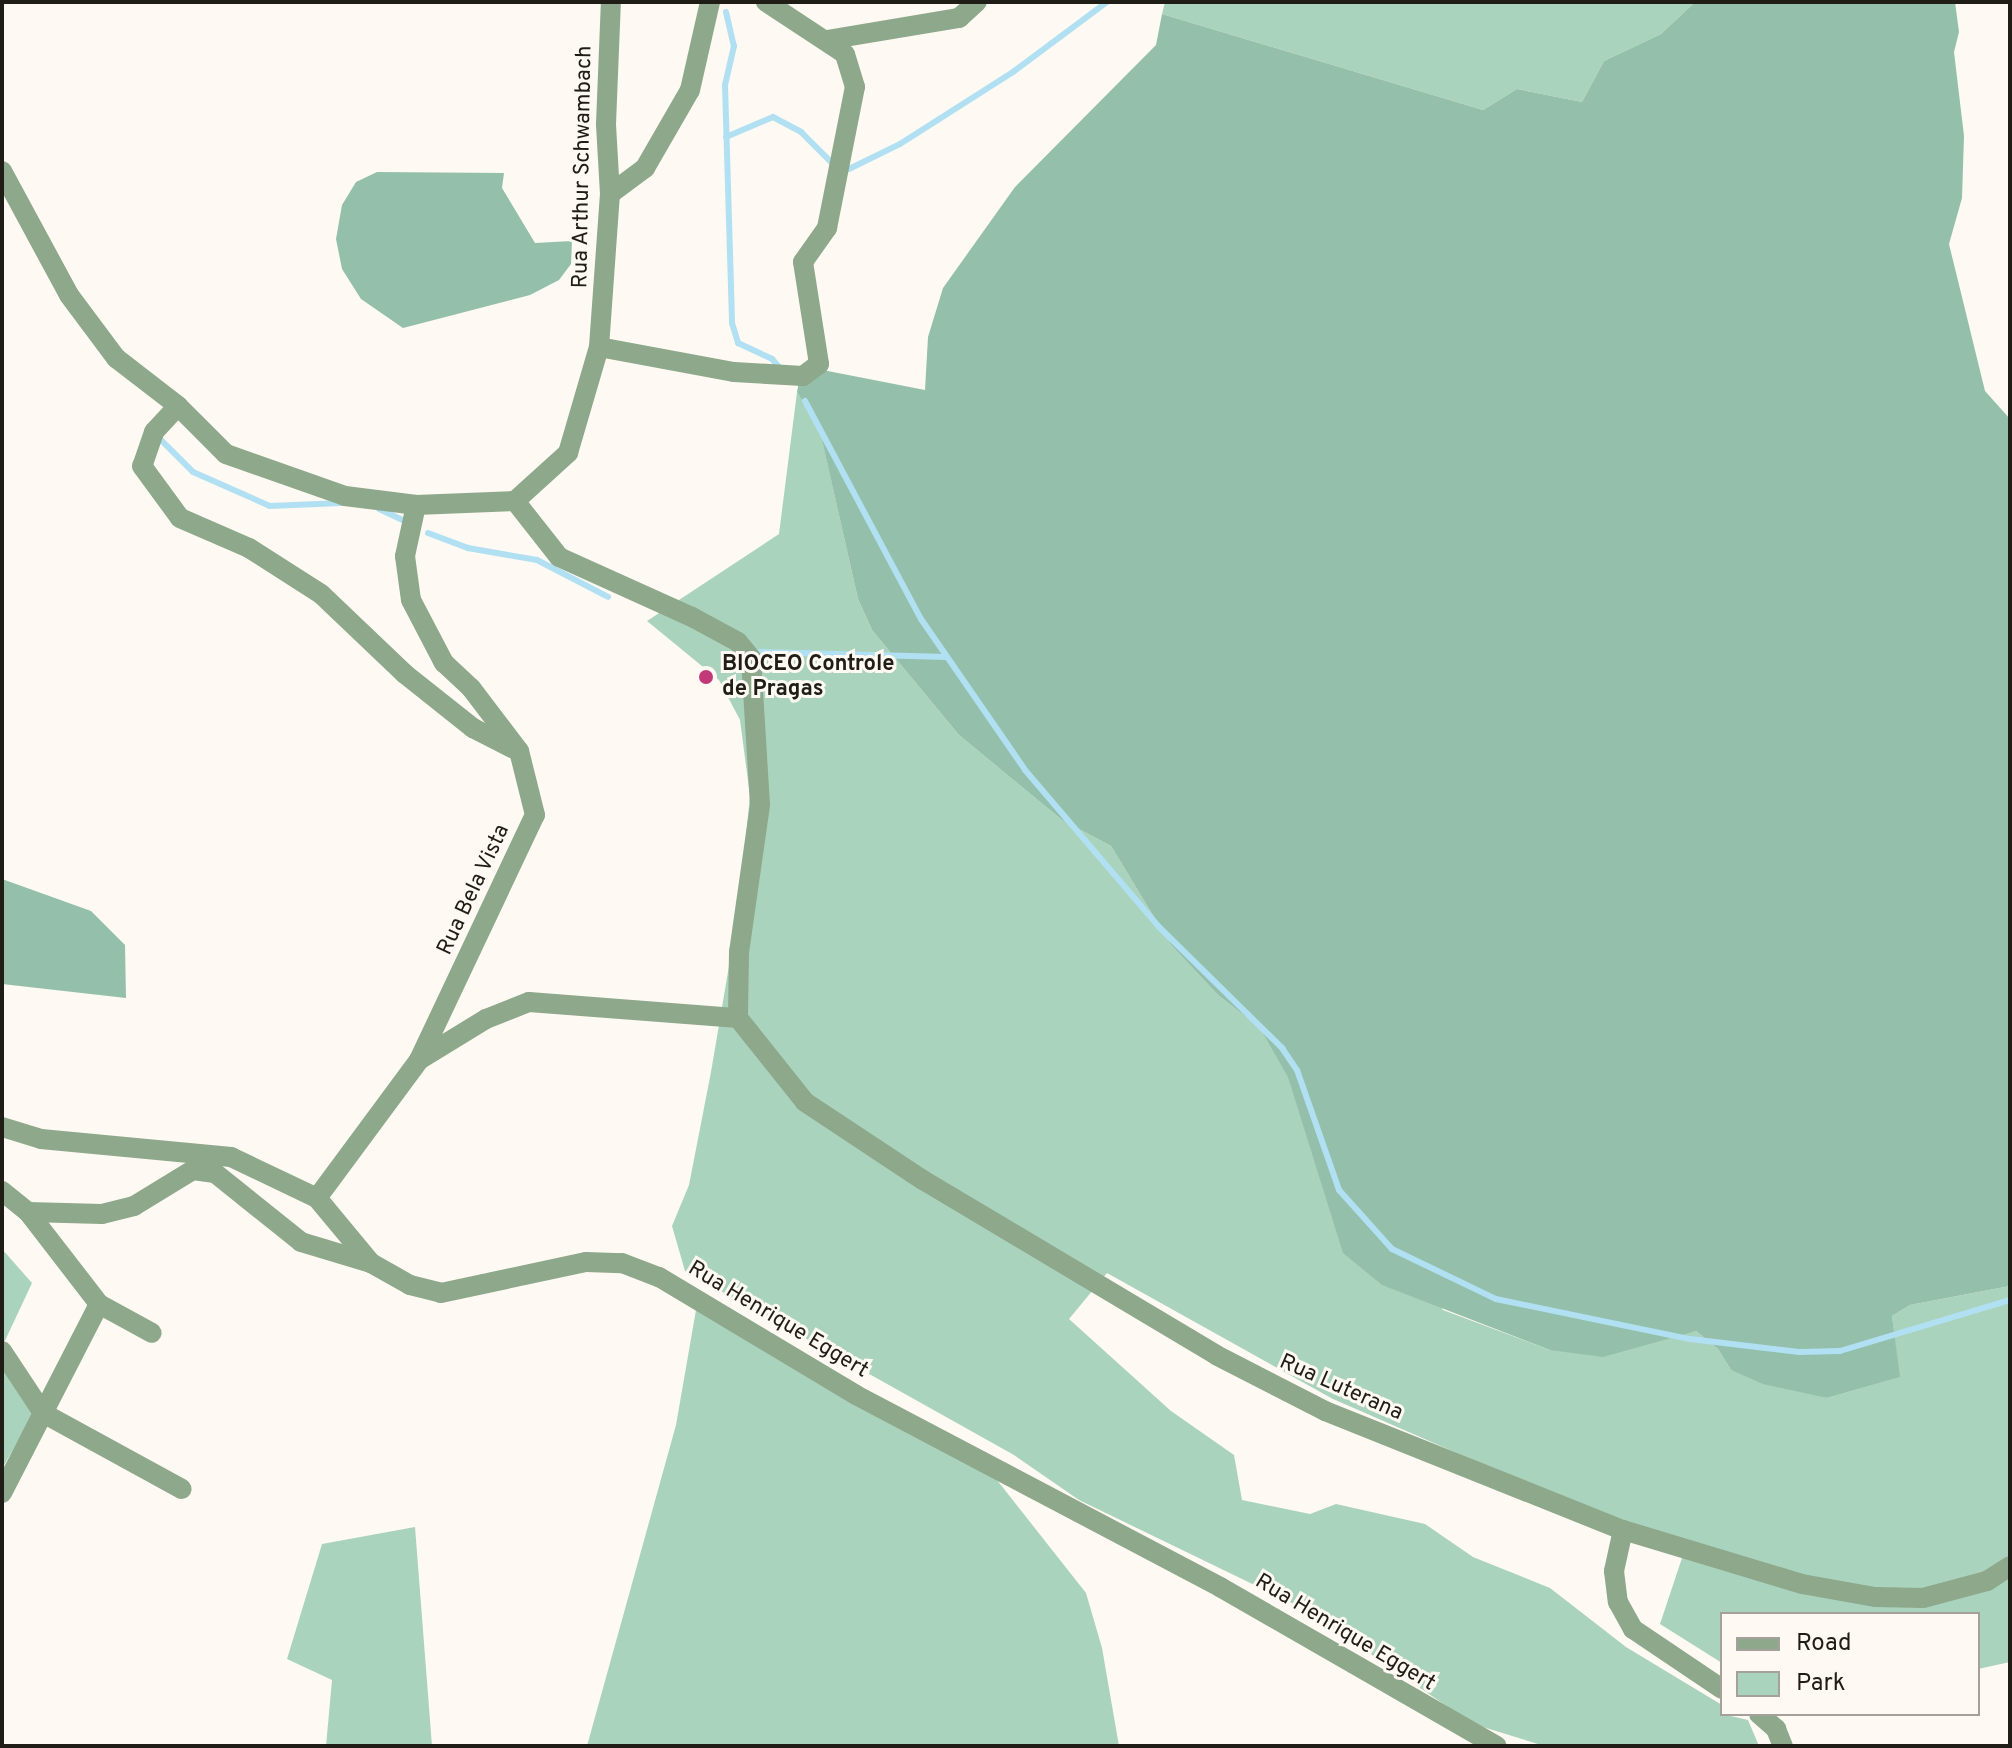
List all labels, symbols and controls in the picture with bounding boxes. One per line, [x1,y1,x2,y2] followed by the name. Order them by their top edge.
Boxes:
[568,45,598,289] street label: Rua Arthur Schwambach
[722,651,895,702] place label: BIOCEO Controle de Pragas
[697,668,715,686] marker: BIOCEO Controle de Pragas
[432,820,516,960] street label: Rua Bela Vista
[683,1256,873,1384] street label: Rua Henrique Eggert
[1275,1349,1407,1427] street label: Rua Luterana
[1250,1569,1440,1697] street label: Rua Henrique Eggert
[1720,1612,1980,1716] legend
[1796,1629,1852,1659] text: Road
[1796,1669,1846,1699] text: Park

